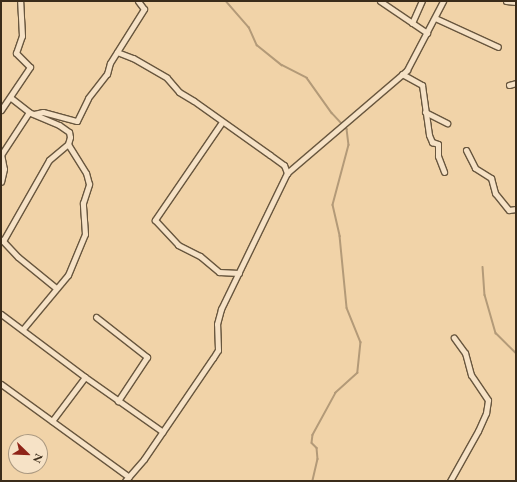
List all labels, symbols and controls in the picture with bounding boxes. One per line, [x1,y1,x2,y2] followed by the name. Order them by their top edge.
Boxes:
[8,434,48,474] north arrow
[30,451,46,465] text: N

